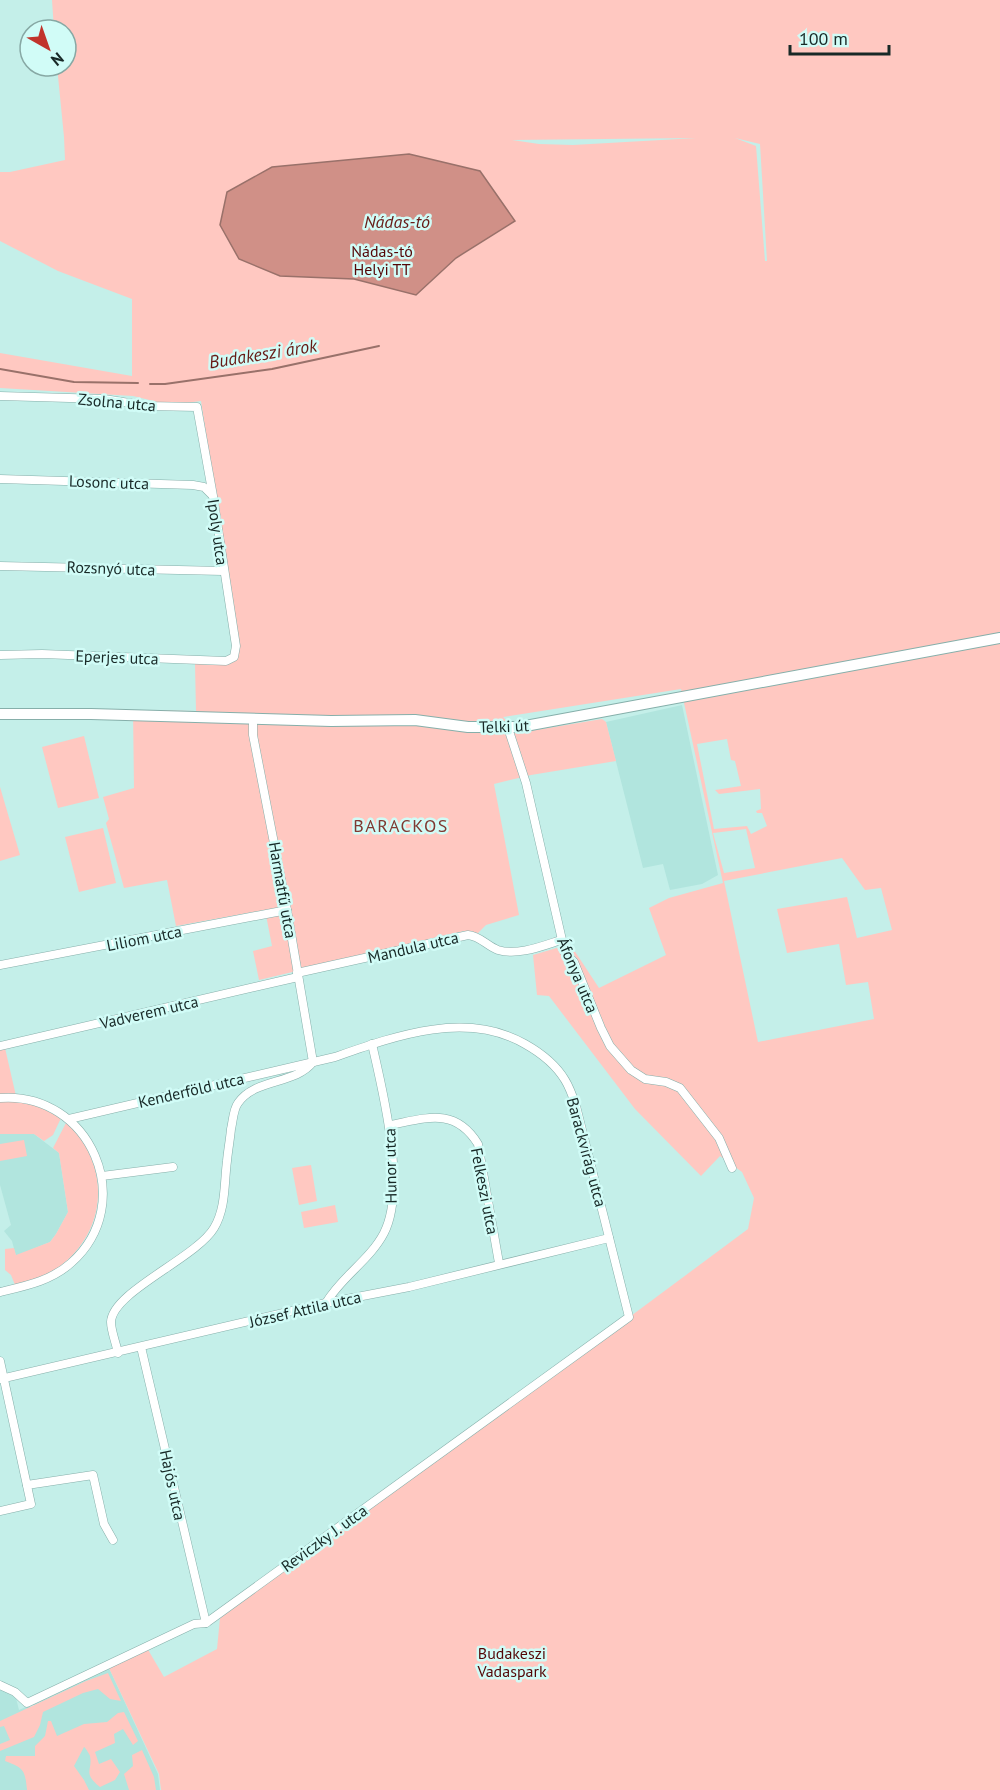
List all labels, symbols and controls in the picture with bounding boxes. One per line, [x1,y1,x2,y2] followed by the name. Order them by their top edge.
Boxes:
[18,18,78,78] north arrow
[790,18,889,56] scale bar
[799,27,848,50] text: 100 m
[47,48,68,71] text: N
[364,210,430,233] water label: Nádas-tó
[351,241,413,279] park label: Nádas-tó Helyi TT
[207,333,320,373] water label: Budakeszi árok
[77,389,157,415] street label: Zsolna utca
[69,471,149,493] street label: Losonc utca
[203,498,233,566] street label: Ipoly utca
[66,556,156,580] street label: Rozsnyó utca
[75,646,159,668] street label: Eperjes utca
[479,715,530,737] street label: Telki út
[353,814,449,837] district label: BARACKOS
[265,840,301,940] street label: Harmatfű utca
[105,921,183,955] street label: Liliom utca
[366,927,460,967] street label: Mandula utca
[553,934,603,1016] street label: Áfonya utca
[97,991,200,1033] street label: Vadverem utca
[136,1068,246,1112] street label: Kenderföld utca
[563,1095,611,1209] street label: Barackvirág utca
[379,1128,401,1204] street label: Hunor utca
[467,1146,503,1236] street label: Felkeszi utca
[246,1286,363,1332] street label: József Attila utca
[156,1448,190,1522] street label: Hajós utca
[277,1500,371,1576] street label: Reviczky J. utca
[476,1643,547,1681] park label: Budakeszi Vadaspark

